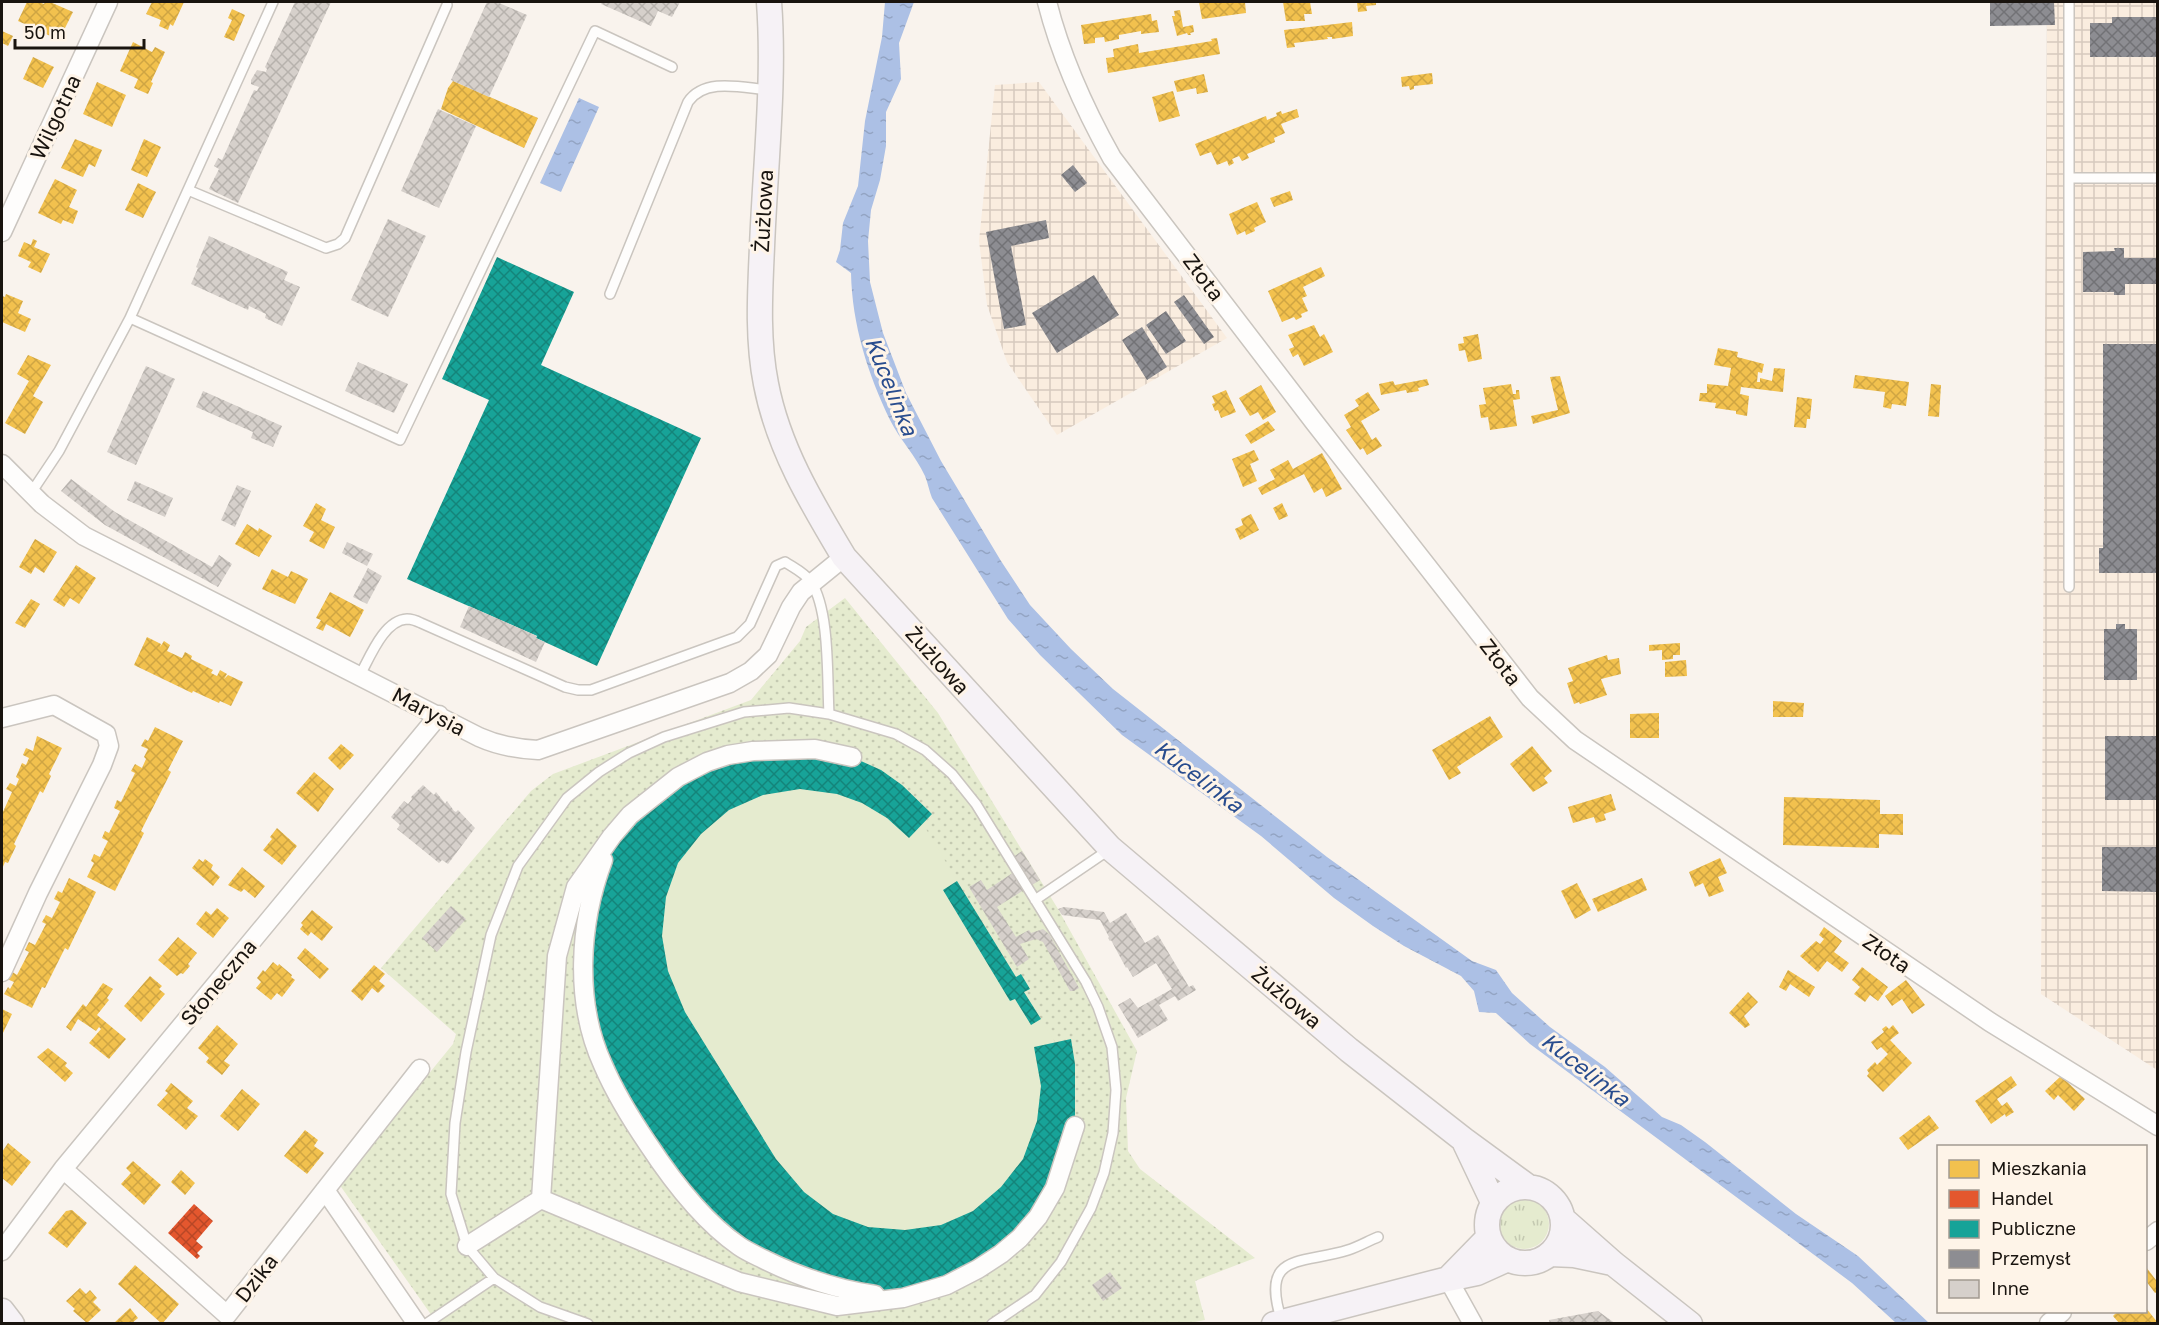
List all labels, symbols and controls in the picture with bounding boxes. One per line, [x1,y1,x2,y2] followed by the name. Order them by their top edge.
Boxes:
[15,12,144,50] scale bar
[24,21,66,43] text: 50 m
[24,70,86,164] street label: Wilgotna
[748,169,778,253] street label: Żużlowa
[1178,248,1230,306] street label: Złota
[860,333,925,441] water label: Kucelinka
[901,620,975,700] street label: Żużlowa
[1475,633,1527,691] street label: Złota
[388,681,470,741] street label: Marysia
[1149,734,1250,819] water label: Kucelinka
[1858,928,1916,978] street label: Złota
[174,933,262,1031] street label: Słoneczna
[1247,960,1327,1034] street label: Żużlowa
[1537,1026,1636,1113] water label: Kucelinka
[1937,1145,2147,1313] legend
[1991,1157,2087,1179] text: Mieszkania
[1991,1187,2053,1209] text: Handel
[1991,1217,2076,1239] text: Publiczne
[1991,1247,2071,1269] text: Przemysł
[229,1249,283,1307] street label: Dzika
[1991,1277,2029,1299] text: Inne

